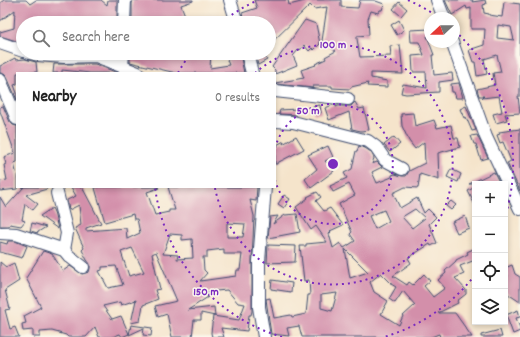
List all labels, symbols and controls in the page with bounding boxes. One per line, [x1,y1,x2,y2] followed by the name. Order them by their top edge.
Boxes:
[424,12,460,48] north arrow
[16,16,276,60] search box
[30,27,52,49] icon: search
[62,27,130,49] text: Search here
[320,37,346,54] text: 100 m
[32,86,76,110] text: Nearby
[215,89,260,108] text: 0 results
[296,103,320,120] text: 50 m
[326,157,340,171] centre of rings
[472,181,508,325] map controls
[472,181,508,217] button: +
[472,217,508,253] button: −
[472,253,508,289] button: locate
[193,284,219,301] text: 150 m
[472,289,508,325] button: layers

